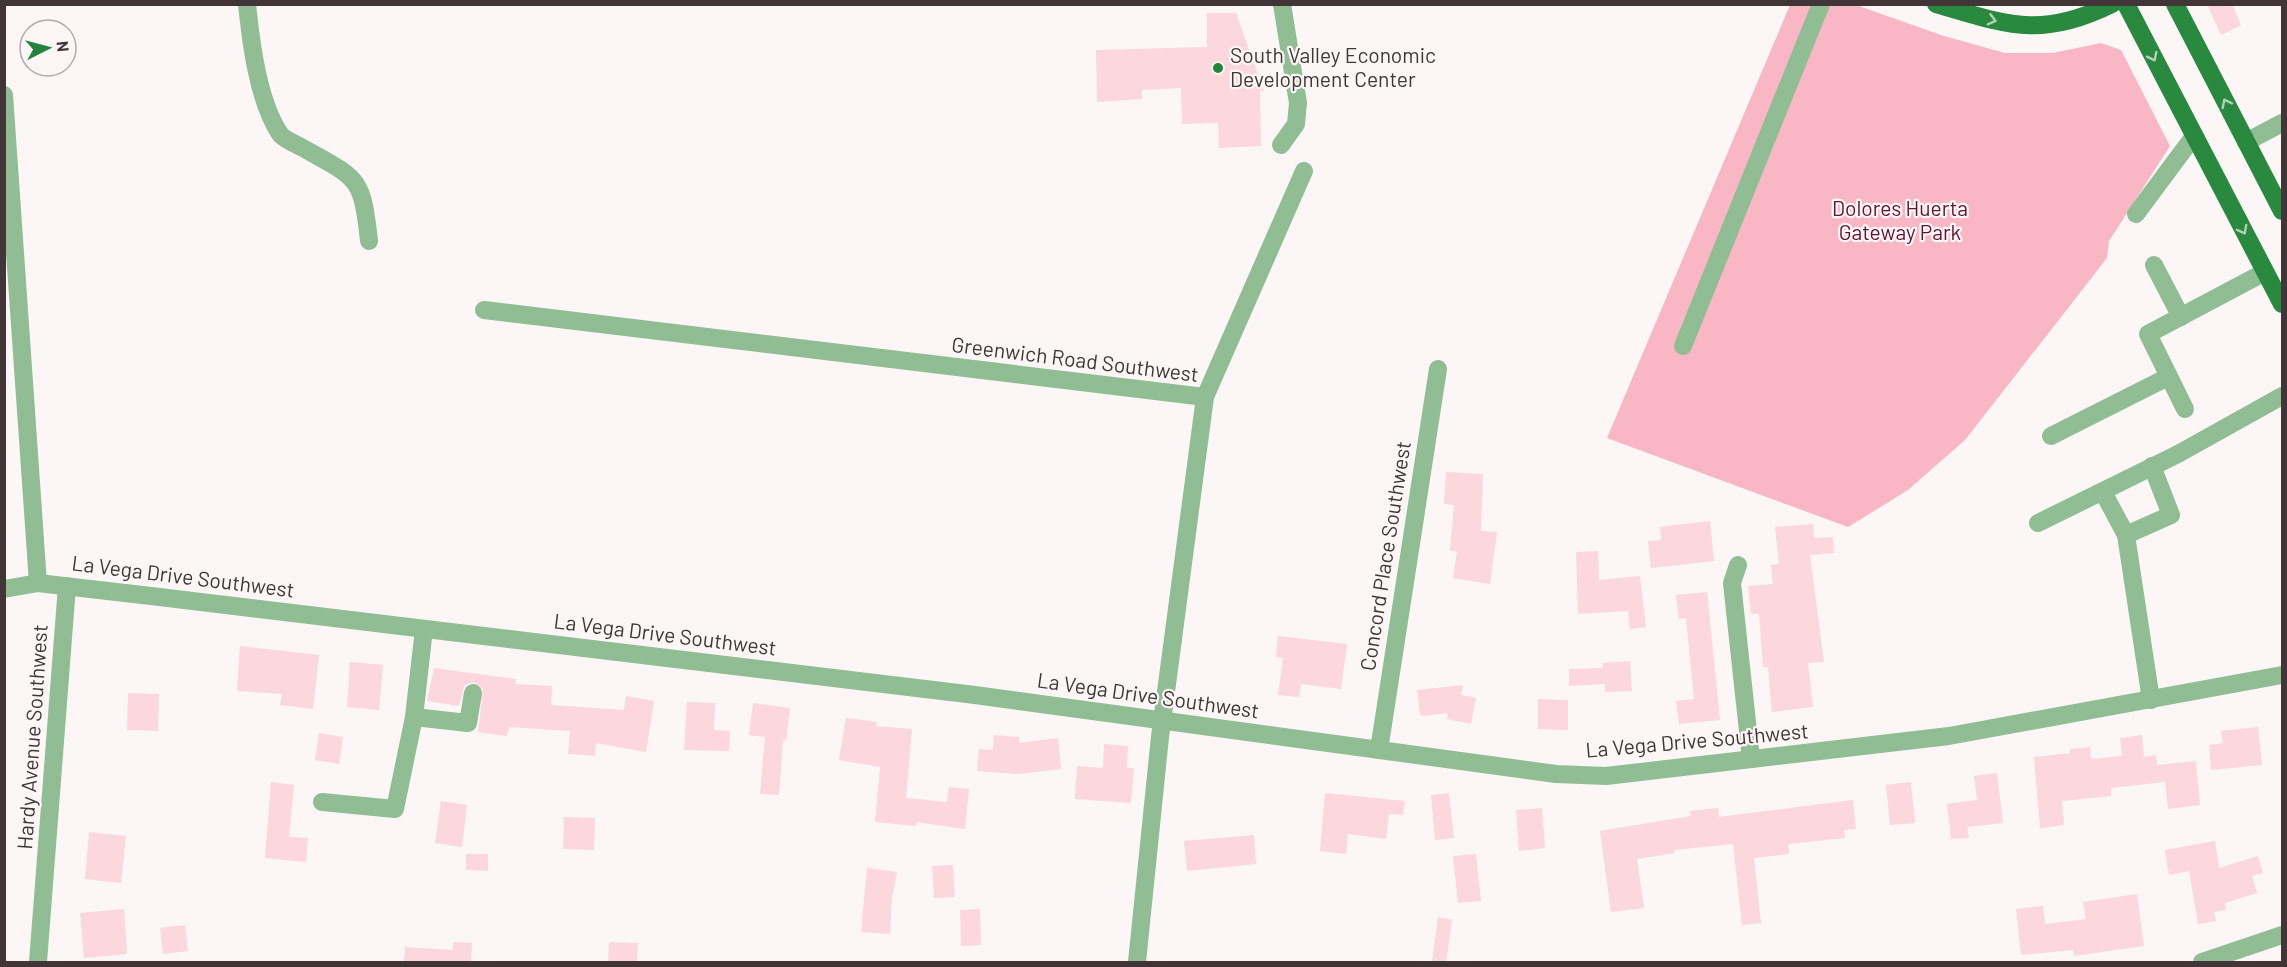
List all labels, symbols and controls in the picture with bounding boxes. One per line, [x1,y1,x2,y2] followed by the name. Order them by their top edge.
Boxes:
[1987,13,1997,25] one-way arrow
[18,18,78,78] north arrow
[53,40,73,53] text: N
[1230,42,1436,91] place label: South Valley Economic Development Center
[2145,50,2157,61] one-way arrow
[1211,61,1225,75] marker: South Valley Economic Development Center
[2222,99,2233,109] one-way arrow
[1832,195,1968,244] park label: Dolores Huerta Gateway Park
[2236,223,2247,234] one-way arrow
[950,331,1200,386] street label: Greenwich Road Southwest
[1354,439,1415,672] street label: Concord Place Southwest
[71,549,296,602] street label: La Vega Drive Southwest
[553,607,778,660] street label: La Vega Drive Southwest
[11,624,52,850] street label: Hardy Avenue Southwest
[1036,667,1261,722] street label: La Vega Drive Southwest
[1584,717,1809,762] street label: La Vega Drive Southwest

